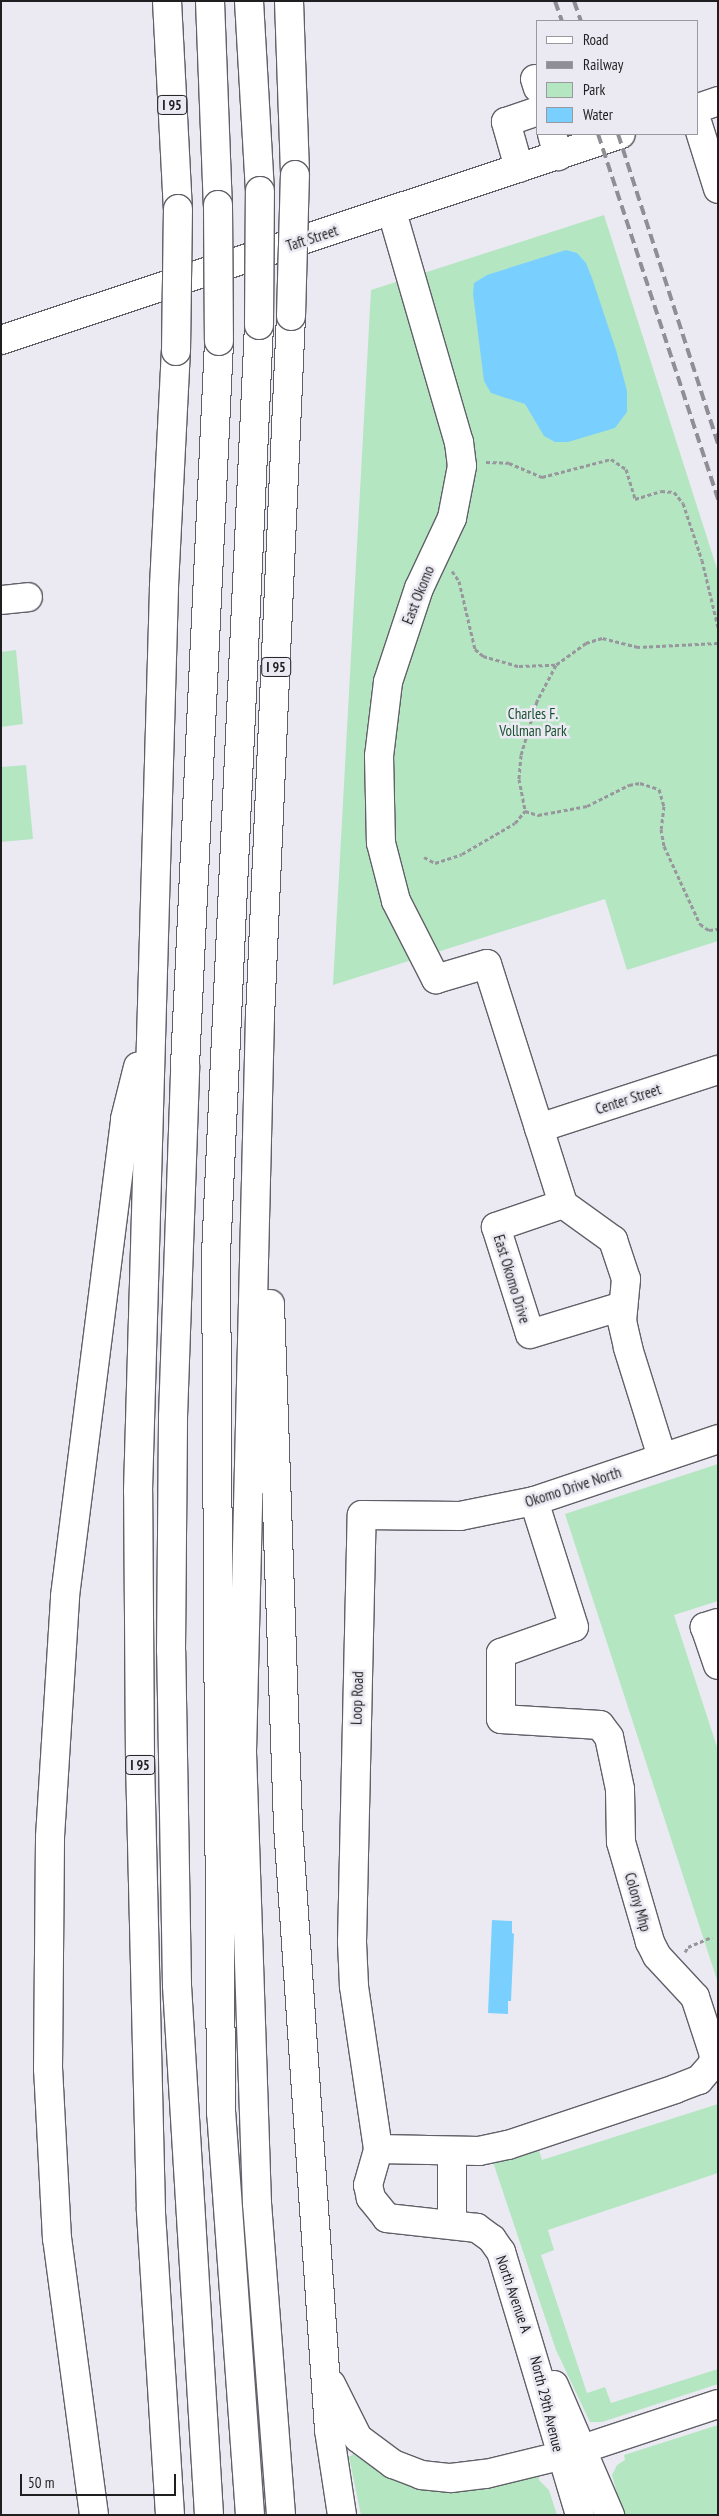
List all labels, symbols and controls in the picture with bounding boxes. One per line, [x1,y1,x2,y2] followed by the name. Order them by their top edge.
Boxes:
[536,20,699,135] legend
[583,30,609,49] text: Road
[583,55,623,74] text: Railway
[583,80,605,99] text: Park
[157,94,187,116] road number: I 95
[583,105,613,124] text: Water
[284,221,340,255] street label: Taft Street
[398,563,438,627] street label: East Okomo
[261,656,291,679] road number: I 95
[499,704,567,739] park label: Charles F. Vollman Park
[593,1080,663,1118] street label: Center Street
[490,1232,534,1326] street label: East Okomo Drive
[523,1463,623,1511] street label: Okomo Drive North
[347,1671,367,1725] street label: Loop Road
[125,1754,155,1776] road number: I 95
[621,1870,655,1934] street label: Colony Mhp
[492,2253,536,2335] street label: North Avenue A
[526,2354,568,2454] street label: North 29th Avenue
[22,2464,179,2496] scale bar
[28,2473,54,2492] text: 50 m

